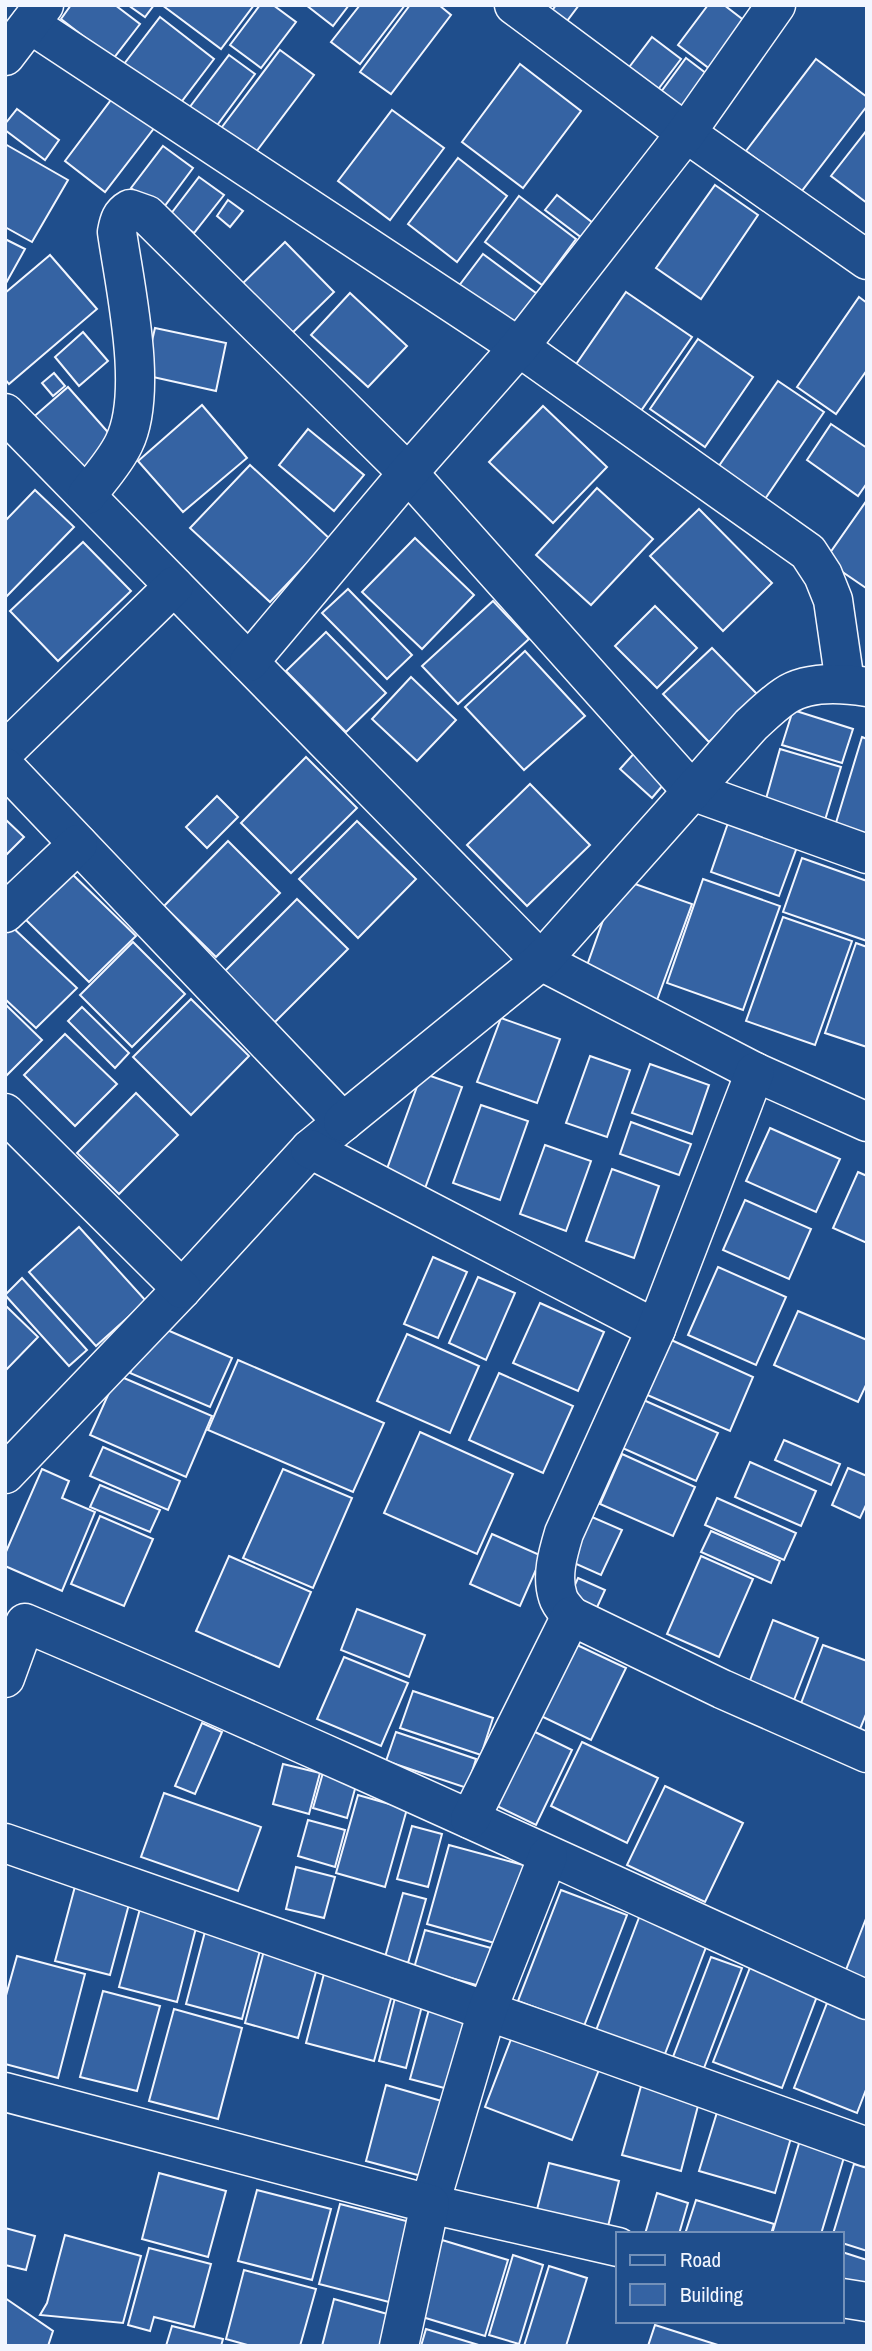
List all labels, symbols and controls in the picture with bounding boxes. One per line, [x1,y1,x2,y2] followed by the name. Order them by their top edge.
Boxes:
[616,2232,844,2323] legend
[680,2245,721,2274] text: Road
[680,2280,744,2309] text: Building

